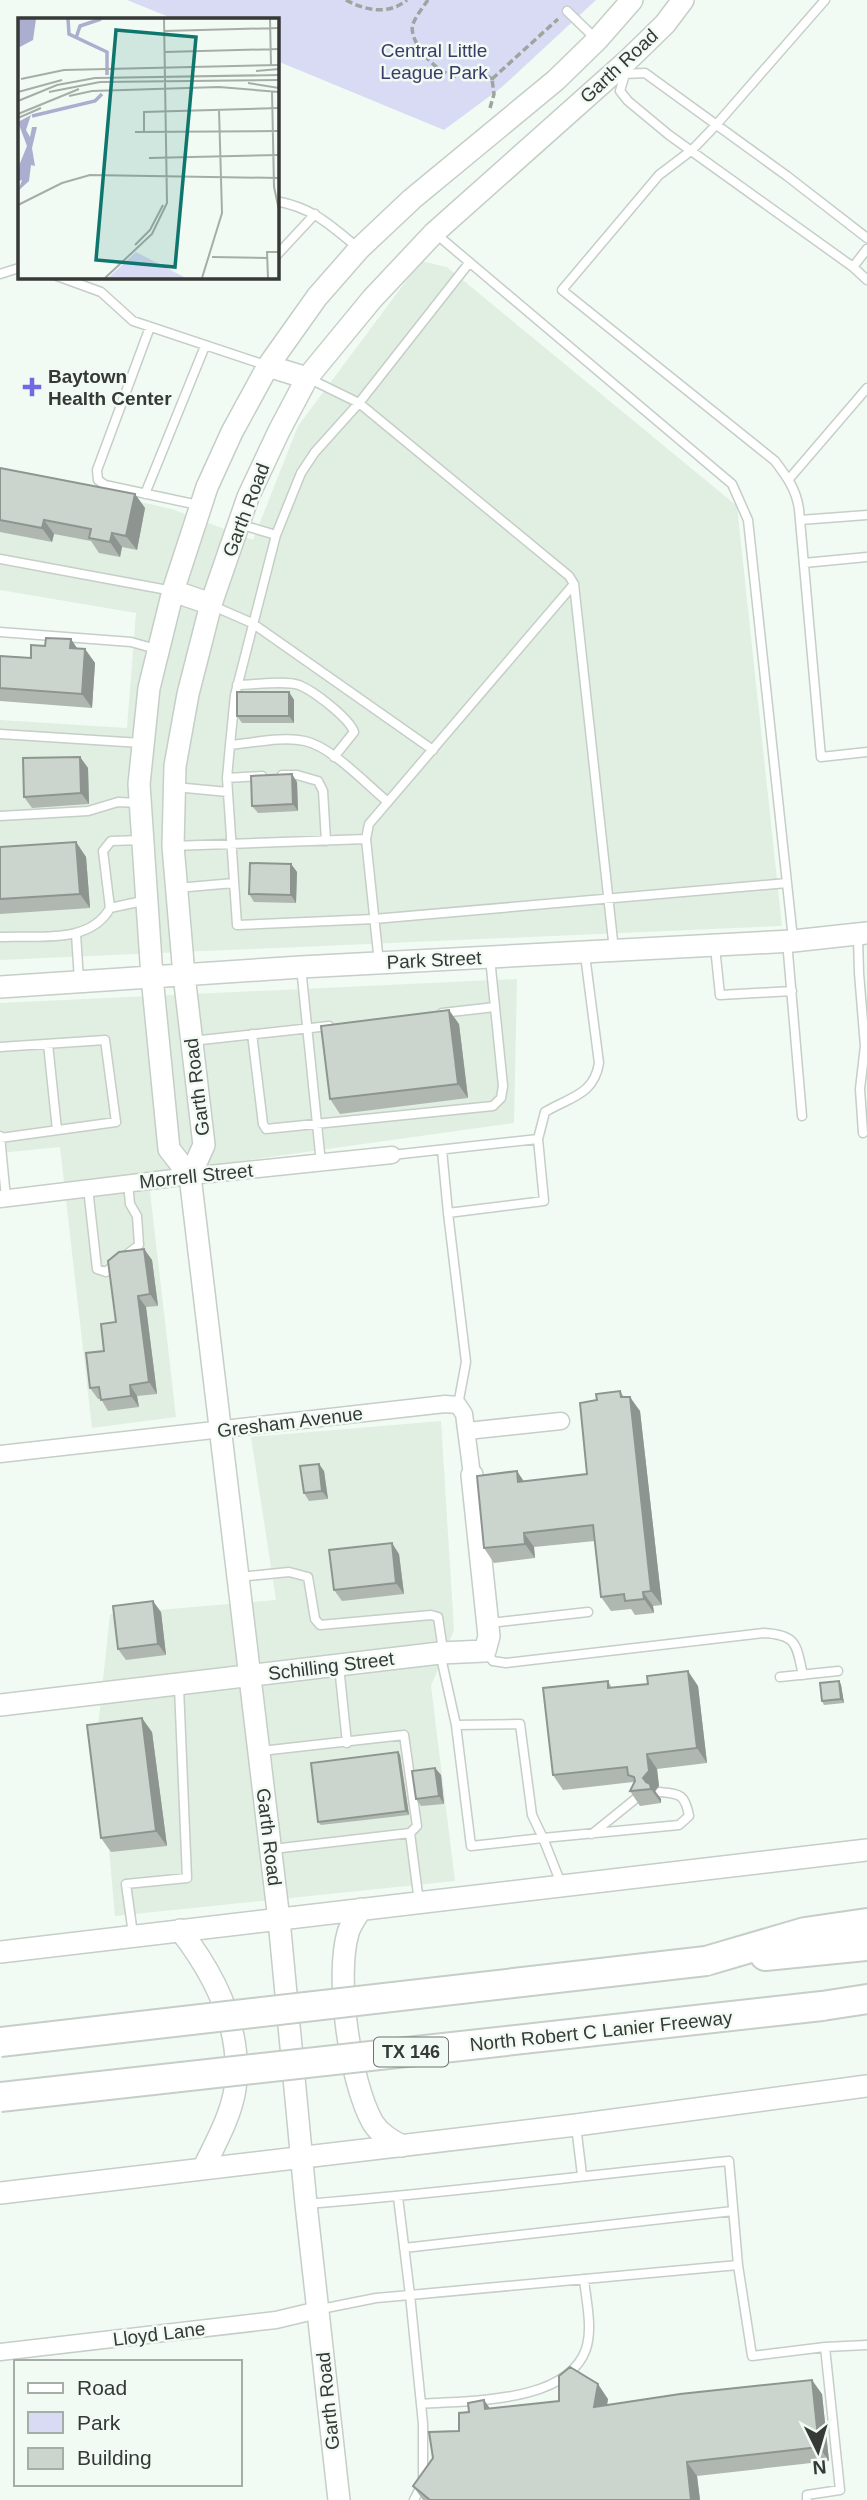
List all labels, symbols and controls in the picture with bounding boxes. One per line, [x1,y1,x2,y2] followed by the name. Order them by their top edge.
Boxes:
[18,18,278,278] inset map
[576,25,662,107] street label: Garth Road
[380,40,488,83] park label: Central Little League Park
[48,366,172,409] place label: Baytown Health Center
[22,377,42,397] marker: Baytown Health Center
[219,460,273,560] street label: Garth Road
[386,947,483,973] street label: Park Street
[181,1037,213,1137] street label: Garth Road
[138,1160,255,1192] street label: Morrell Street
[216,1403,364,1441] street label: Gresham Avenue
[267,1648,396,1684] street label: Schilling Street
[253,1787,285,1887] street label: Garth Road
[469,2007,734,2055] street label: North Robert C Lanier Freeway
[374,2038,448,2066] road number: TX 146
[112,2318,206,2350] street label: Lloyd Lane
[312,2351,344,2451] street label: Garth Road
[14,2360,242,2486] legend
[77,2376,127,2399] text: Road
[77,2411,121,2434] text: Park
[783,2416,853,2486] north arrow
[77,2446,152,2469] text: Building
[812,2456,827,2478] text: N

